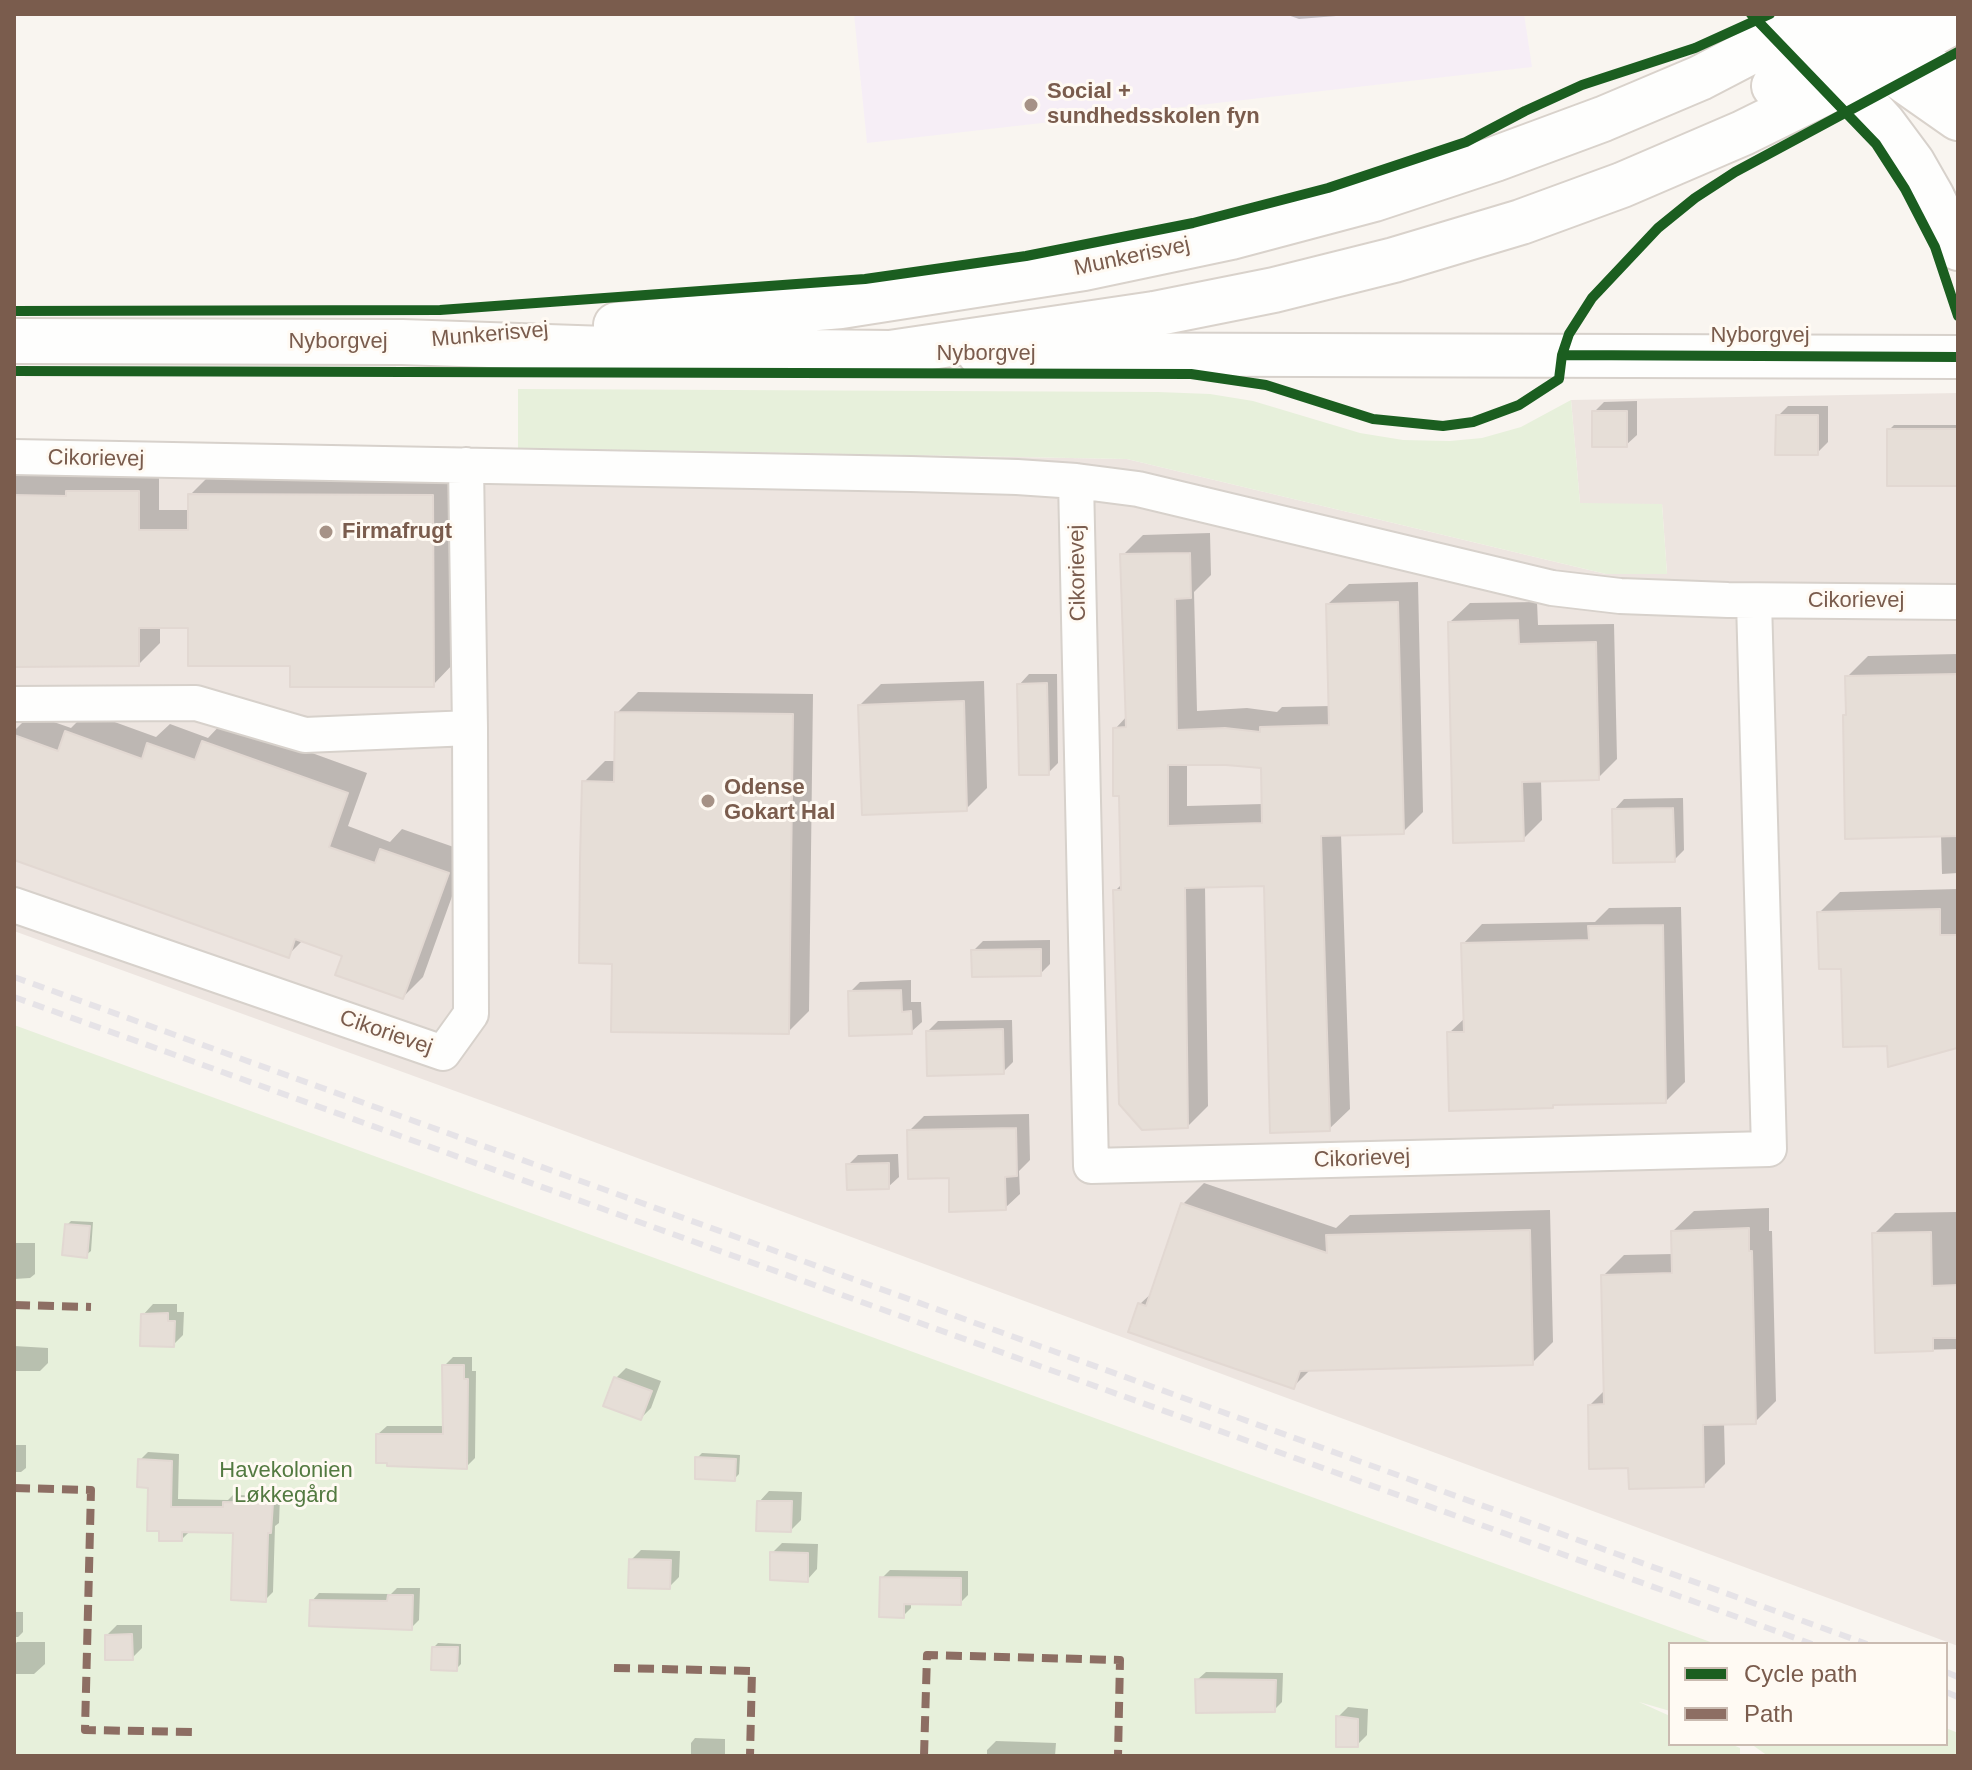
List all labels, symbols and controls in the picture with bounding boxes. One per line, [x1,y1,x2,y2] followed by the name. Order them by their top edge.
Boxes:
[1047,79,1260,130] place label: Social + sundhedsskolen fyn
[1022,96,1040,114] marker: Social + sundhedsskolen fyn
[1072,232,1192,282] street label: Munkerisvej
[430,317,550,353] street label: Munkerisvej
[1710,323,1810,349] street label: Nyborgvej
[288,329,388,355] street label: Nyborgvej
[936,341,1036,367] street label: Nyborgvej
[47,445,145,473] street label: Cikorievej
[342,519,452,545] place label: Firmafrugt
[317,523,335,541] marker: Firmafrugt
[1064,524,1092,622] street label: Cikorievej
[1808,588,1904,614] street label: Cikorievej
[724,775,835,826] place label: Odense Gokart Hal
[699,792,717,810] marker: Odense Gokart Hal
[336,1005,436,1061] street label: Cikorievej
[1313,1144,1411,1174] street label: Cikorievej
[219,1458,353,1510] park label: Havekolonien Løkkegård
[1668,1642,1948,1746] legend
[1744,1660,1857,1687] text: Cycle path
[1744,1700,1793,1727] text: Path

